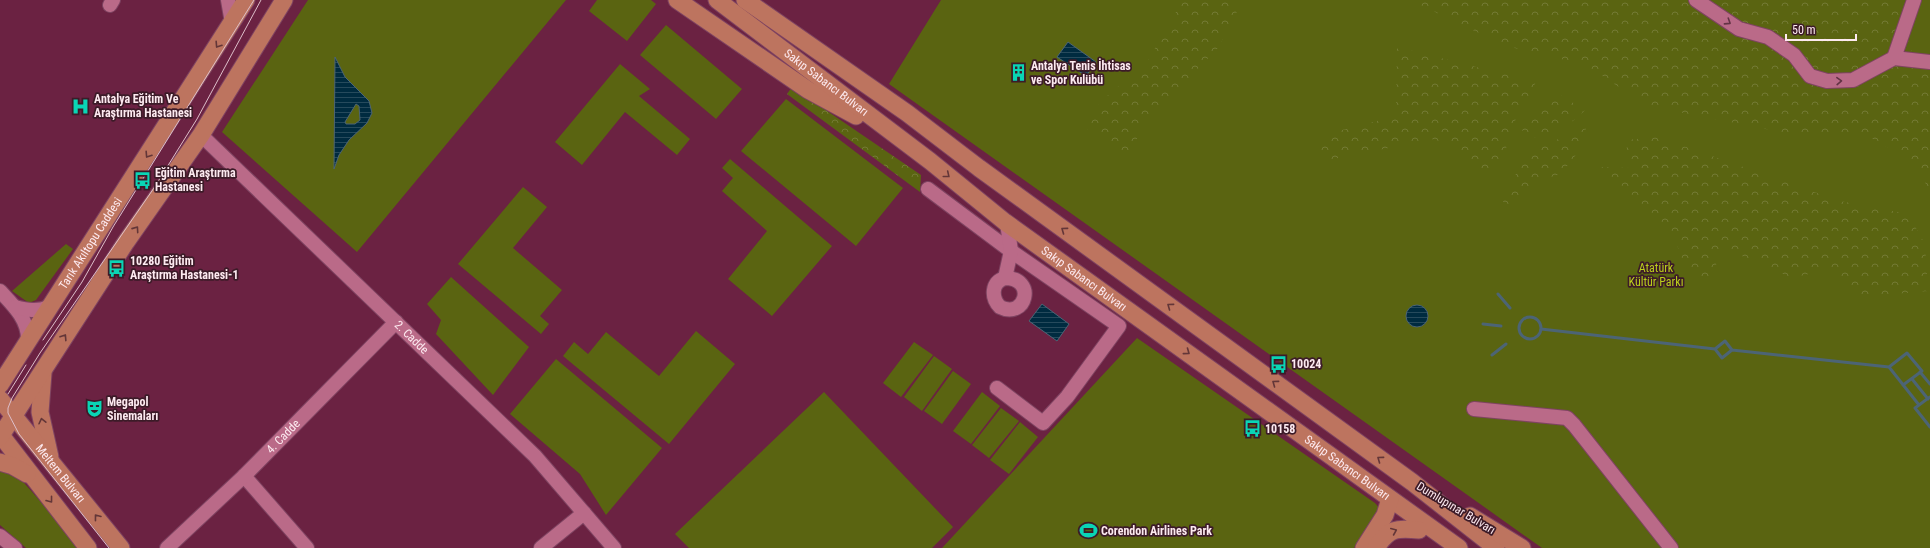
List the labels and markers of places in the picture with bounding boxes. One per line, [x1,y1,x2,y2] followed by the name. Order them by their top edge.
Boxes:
[1031,58,1131,87] place label: Antalya Tenis İhtisas ve Spor Kulübü
[1008,63,1028,83] building icon: Antalya Tenis İhtisas ve Spor Kulübü
[94,92,192,120] place label: Antalya Eğitim Ve Araştırma Hastanesi
[71,96,91,116] hospital icon: Antalya Eğitim Ve Araştırma Hastanesi
[155,166,236,194] place label: Eğitim Araştırma Hastanesi
[132,170,152,190] bus stop icon: Eğitim Araştırma Hastanesi
[130,254,239,282] place label: 10280 Eğitim Araştırma Hastanesi-1
[107,258,127,278] bus stop icon: 10280 Eğitim Araştırma Hastanesi-1
[1268,354,1288,374] bus stop icon: 10024
[1291,357,1321,371] place label: 10024
[107,395,159,423] place label: Megapol Sinemaları
[84,399,104,419] theatre icon: Megapol Sinemaları
[1242,419,1262,439] bus stop icon: 10158
[1265,422,1295,436] place label: 10158
[1078,521,1098,541] sports icon: Corendon Airlines Park
[1101,524,1212,538] place label: Corendon Airlines Park

